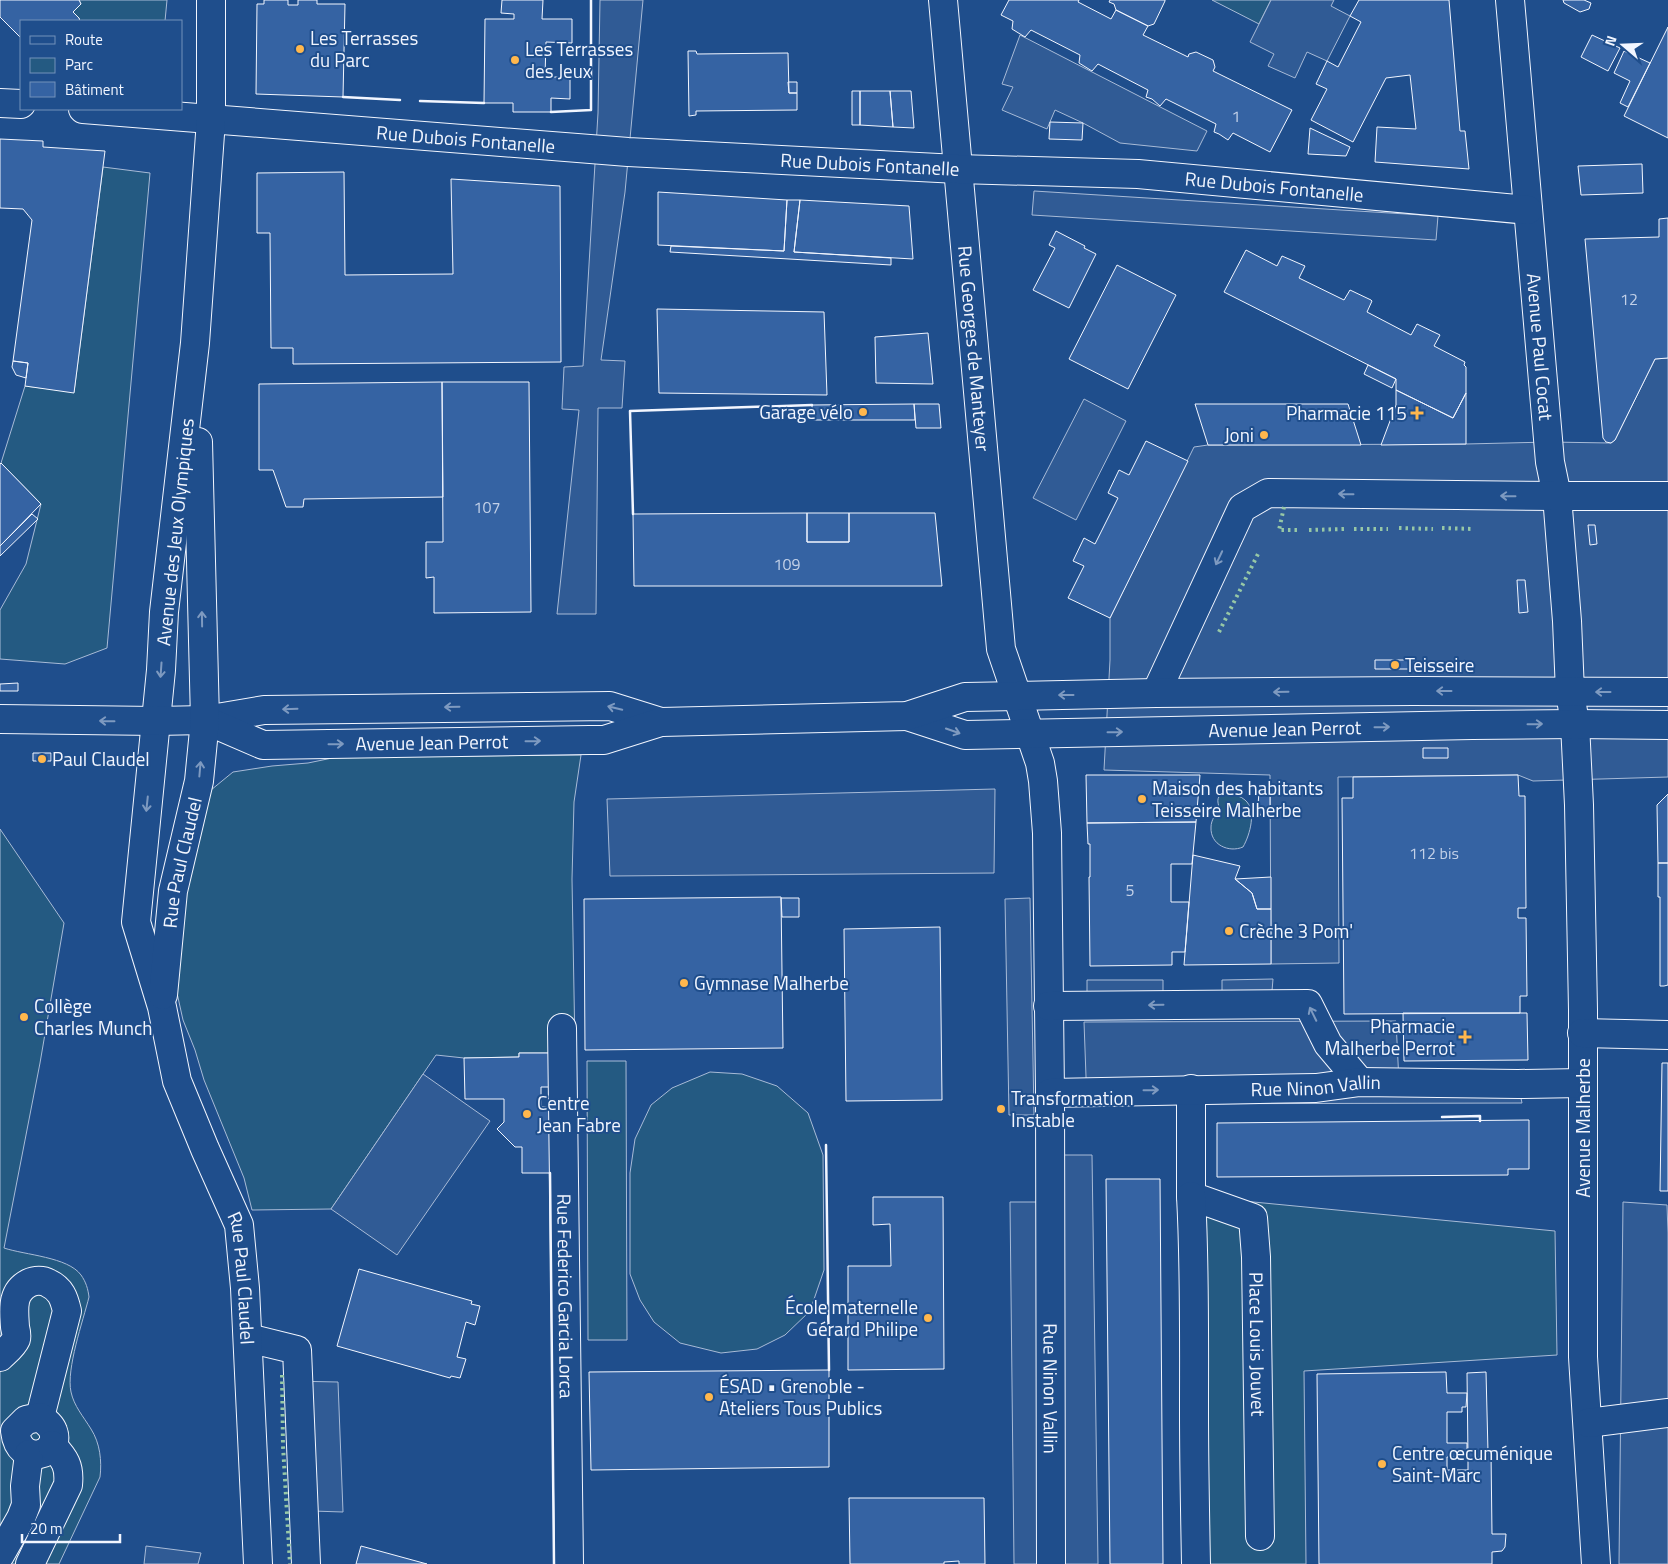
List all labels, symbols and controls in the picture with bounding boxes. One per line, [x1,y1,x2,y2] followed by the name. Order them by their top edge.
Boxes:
[20,20,182,110] legend
[1598,20,1648,70] north arrow
[310,23,418,74] place label: Les Terrasses du Parc
[65,28,103,51] text: Route
[1599,33,1622,49] text: N
[525,34,633,85] place label: Les Terrasses des Jeux
[294,43,306,55] marker: Les Terrasses du Parc
[65,53,93,76] text: Parc
[509,54,521,66] marker: Les Terrasses des Jeux
[65,78,124,101] text: Bâtiment
[1232,104,1240,128] house number: 1
[375,117,556,160] street label: Rue Dubois Fontanelle
[780,145,960,183] street label: Rue Dubois Fontanelle
[1184,163,1365,209] street label: Rue Dubois Fontanelle
[951,244,998,453] street label: Rue Georges de Manteyer
[1520,272,1561,422] street label: Avenue Paul Cocat
[1620,287,1638,311] house number: 12
[759,397,853,426] place label: Garage vélo
[1286,398,1407,427] place label: Pharmacie 115
[857,406,869,418] marker: Garage vélo
[1411,407,1423,419] marker: Pharmacie 115
[148,417,201,647] street label: Avenue des Jeux Olympiques
[1224,420,1254,449] place label: Joni
[1258,429,1270,441] marker: Joni
[1338,489,1354,499] one-way arrow
[1501,491,1517,501] one-way arrow
[474,495,500,519] house number: 107
[1214,550,1224,565] one-way arrow
[774,552,800,576] house number: 109
[197,611,207,627] one-way arrow
[1405,650,1474,679] place label: Teisseire
[1389,659,1401,671] marker: Teisseire
[156,662,166,678] one-way arrow
[1436,686,1452,696] one-way arrow
[1273,687,1290,697] one-way arrow
[1595,687,1612,697] one-way arrow
[1058,690,1074,700] one-way arrow
[445,702,461,712] one-way arrow
[607,703,623,712] one-way arrow
[282,705,298,714] one-way arrow
[1208,712,1362,744] street label: Avenue Jean Perrot
[99,716,116,726] one-way arrow
[1527,720,1543,729] one-way arrow
[1374,722,1390,732] one-way arrow
[355,726,509,758] street label: Avenue Jean Perrot
[945,727,960,736] one-way arrow
[1106,727,1122,737] one-way arrow
[525,736,541,746] one-way arrow
[328,739,344,748] one-way arrow
[52,744,150,773] place label: Paul Claudel
[36,753,48,765] marker: Paul Claudel
[195,761,205,777] one-way arrow
[1152,773,1323,824] place label: Maison des habitants Teisseire Malherbe
[1136,793,1148,805] marker: Maison des habitants Teisseire Malherbe
[155,794,209,929] street label: Rue Paul Claudel
[142,796,152,812] one-way arrow
[1409,841,1459,865] house number: 112 bis
[1126,878,1135,902] house number: 5
[1239,916,1353,945] place label: Crèche 3 Pom'
[1223,925,1235,937] marker: Crèche 3 Pom'
[694,968,849,997] place label: Gymnase Malherbe
[678,977,690,989] marker: Gymnase Malherbe
[34,991,152,1042] place label: Collège Charles Munch
[1148,1000,1164,1010] one-way arrow
[1308,1007,1317,1022] one-way arrow
[18,1011,30,1023] marker: Collège Charles Munch
[1325,1011,1455,1062] place label: Pharmacie Malherbe Perrot
[1459,1031,1471,1043] marker: Pharmacie Malherbe Perrot
[1568,1058,1597,1198] street label: Avenue Malherbe
[1250,1067,1381,1103] street label: Rue Ninon Vallin
[1011,1083,1134,1134] place label: Transformation Instable
[1143,1086,1159,1095] one-way arrow
[537,1088,621,1139] place label: Centre Jean Fabre
[995,1103,1007,1115] marker: Transformation Instable
[521,1108,533,1120] marker: Centre Jean Fabre
[550,1193,582,1399] street label: Rue Federico Garcia Lorca
[221,1207,263,1345] street label: Rue Paul Claudel
[1242,1272,1273,1417] street label: Place Louis Jouvet
[785,1292,918,1343] place label: École maternelle Gérard Philipe
[922,1312,934,1324] marker: École maternelle Gérard Philipe
[1036,1323,1066,1454] street label: Rue Ninon Vallin
[719,1371,883,1422] place label: ÉSAD • Grenoble - Ateliers Tous Publics
[703,1391,715,1403] marker: ÉSAD • Grenoble - Ateliers Tous Publics
[1392,1438,1553,1489] place label: Centre œcuménique Saint-Marc
[1376,1458,1388,1470] marker: Centre œcuménique Saint-Marc
[22,1512,120,1544] scale bar
[30,1517,63,1540] text: 20 m

